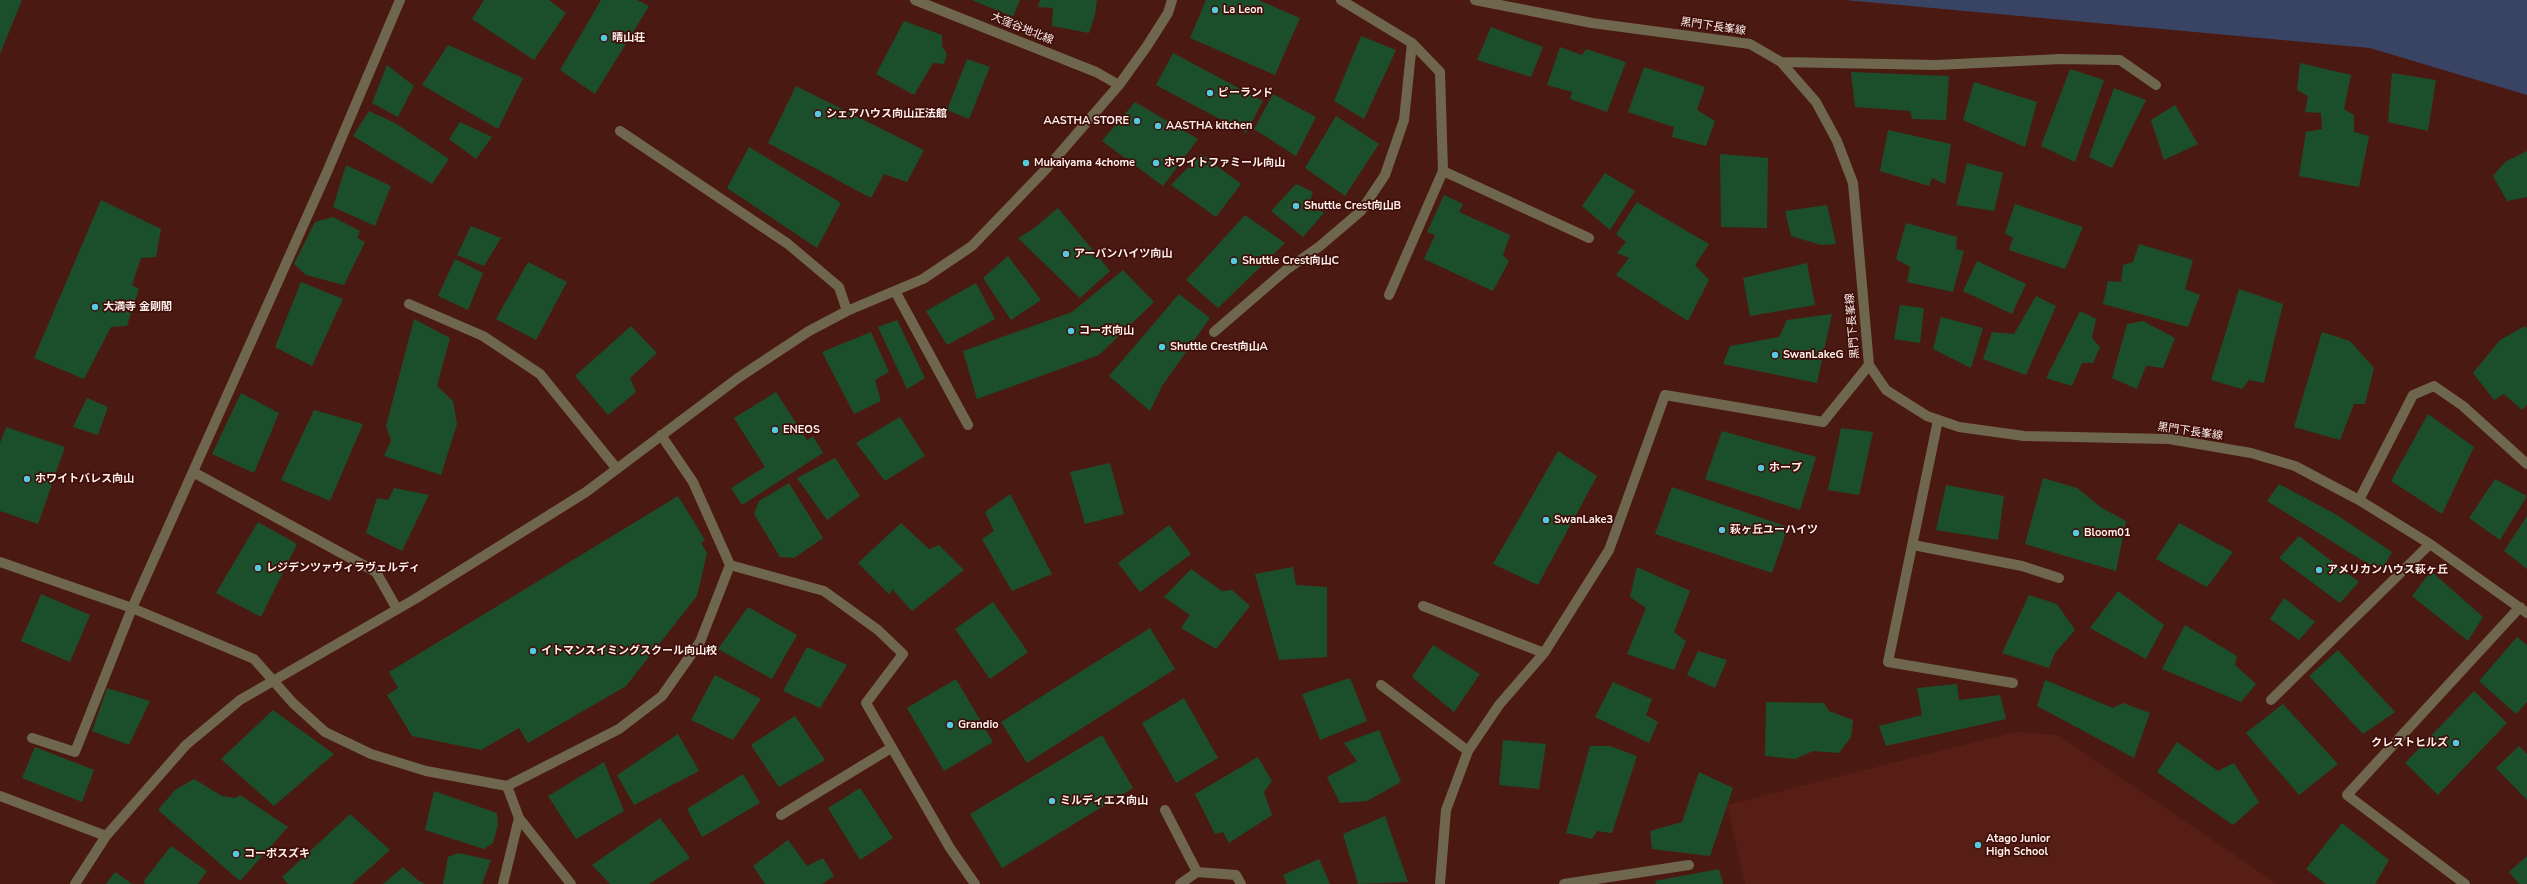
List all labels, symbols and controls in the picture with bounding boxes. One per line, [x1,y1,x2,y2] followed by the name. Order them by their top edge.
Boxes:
[1223,3,1263,17] place label: La Leon
[1210,5,1220,15] marker: La Leon
[989,11,1055,47] street label: 大窪谷地北線
[1679,16,1747,38] street label: 黒門下長峯線
[612,31,645,45] place label: 晴山荘
[599,33,609,43] marker: 晴山荘
[1218,86,1273,100] place label: ピーランド
[1205,88,1215,98] marker: ピーランド
[826,107,947,121] place label: シェアハウス向山正法館
[813,109,823,119] marker: シェアハウス向山正法館
[1044,114,1129,128] place label: AASTHA STORE
[1132,116,1142,126] marker: AASTHA STORE
[1166,119,1252,133] place label: AASTHA kitchen
[1153,121,1163,131] marker: AASTHA kitchen
[1034,156,1135,170] place label: Mukaiyama 4chome
[1164,156,1285,170] place label: ホワイトファミール向山
[1021,158,1031,168] marker: Mukaiyama 4chome
[1151,158,1161,168] marker: ホワイトファミール向山
[1304,199,1401,213] place label: Shuttle Crest向山B
[1291,201,1301,211] marker: Shuttle Crest向山B
[1074,247,1172,261] place label: アーバンハイツ向山
[1061,249,1071,259] marker: アーバンハイツ向山
[1242,254,1339,268] place label: Shuttle Crest向山C
[1229,256,1239,266] marker: Shuttle Crest向山C
[1844,293,1862,359] street label: 黒門下長峯線
[103,300,172,314] place label: 大満寺 金剛閣
[90,302,100,312] marker: 大満寺 金剛閣
[1079,324,1134,338] place label: コーポ向山
[1066,326,1076,336] marker: コーポ向山
[1170,340,1268,354] place label: Shuttle Crest向山A
[1157,342,1167,352] marker: Shuttle Crest向山A
[1783,348,1844,362] place label: SwanLakeG
[1770,350,1780,360] marker: SwanLakeG
[2156,421,2224,443] street label: 黒門下長峯線
[783,423,820,437] place label: ENEOS
[770,425,780,435] marker: ENEOS
[1769,461,1802,475] place label: ホープ
[1756,463,1766,473] marker: ホープ
[35,472,134,486] place label: ホワイトバレス向山
[22,474,32,484] marker: ホワイトバレス向山
[1554,513,1613,527] place label: SwanLake3
[1541,515,1551,525] marker: SwanLake3
[1730,523,1818,537] place label: 萩ヶ丘ユーハイツ
[1717,525,1727,535] marker: 萩ヶ丘ユーハイツ
[2084,526,2131,540] place label: Bloom01
[2071,528,2081,538] marker: Bloom01
[266,561,420,575] place label: レジデンツァヴィラヴェルディ
[253,563,263,573] marker: レジデンツァヴィラヴェルディ
[2327,563,2448,577] place label: アメリカンハウス萩ヶ丘
[2314,565,2324,575] marker: アメリカンハウス萩ヶ丘
[541,644,717,658] place label: イトマンスイミングスクール向山校
[528,646,538,656] marker: イトマンスイミングスクール向山校
[958,718,999,732] place label: Grandio
[945,720,955,730] marker: Grandio
[2371,736,2448,750] place label: クレストヒルズ
[2451,738,2461,748] marker: クレストヒルズ
[1060,794,1148,808] place label: ミルディエス向山
[1047,796,1057,806] marker: ミルディエス向山
[1986,832,2050,858] place label: Atago Junior High School
[1973,840,1983,850] marker: Atago Junior High School
[244,847,310,861] place label: コーポスズキ
[231,849,241,859] marker: コーポスズキ

